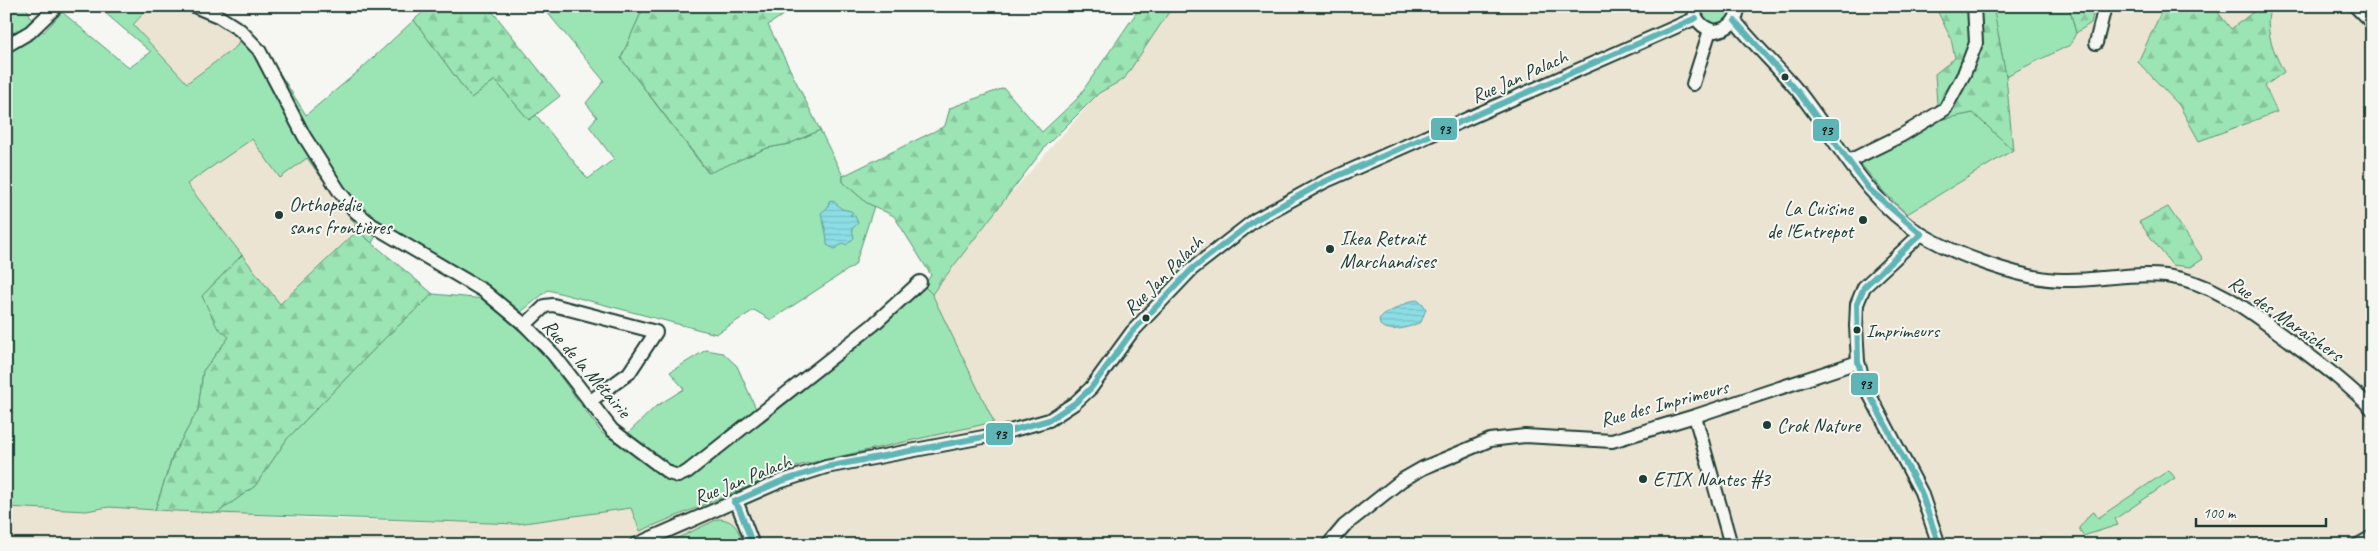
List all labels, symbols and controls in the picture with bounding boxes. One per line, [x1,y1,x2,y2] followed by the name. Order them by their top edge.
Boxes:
[1467,43,1573,109] street label: Rue Jan Palach
[1780,72,1790,82] unlabelled marker
[1430,117,1458,141] line badge: 93
[1812,118,1840,142] line badge: 93
[1438,121,1452,138] text: 93
[1820,122,1834,139] text: 93
[289,192,394,240] place label: Orthopédie sans frontières
[1767,196,1855,244] place label: La Cuisine de l'Entrepot
[273,209,285,221] marker: Orthopédie sans frontières
[1857,214,1869,226] marker: La Cuisine de l'Entrepot
[1340,226,1437,274] place label: Ikea Retrait Marchandises
[1118,229,1210,321] street label: Rue Jan Palach
[1324,243,1336,255] marker: Ikea Retrait Marchandises
[2224,270,2349,368] street label: Rue des Maraîchers
[1141,313,1151,323] unlabelled marker
[537,314,637,424] street label: Rue de la Métairie
[1866,319,1941,343] place label: Imprimeurs
[1852,325,1862,335] marker: Imprimeurs
[1850,372,1879,396] line badge: 93
[1597,374,1733,433] street label: Rue des Imprimeurs
[1859,376,1873,393] text: 93
[1777,413,1861,438] place label: Crok Nature
[1761,419,1773,431] marker: Crok Nature
[985,422,1014,446] line badge: 93
[994,426,1008,443] text: 93
[690,448,796,510] street label: Rue Jan Palach
[1653,467,1772,492] place label: ETIX Nantes #3
[1637,473,1649,485] marker: ETIX Nantes #3
[2196,496,2326,528] scale bar
[2203,504,2237,523] text: 100 m

